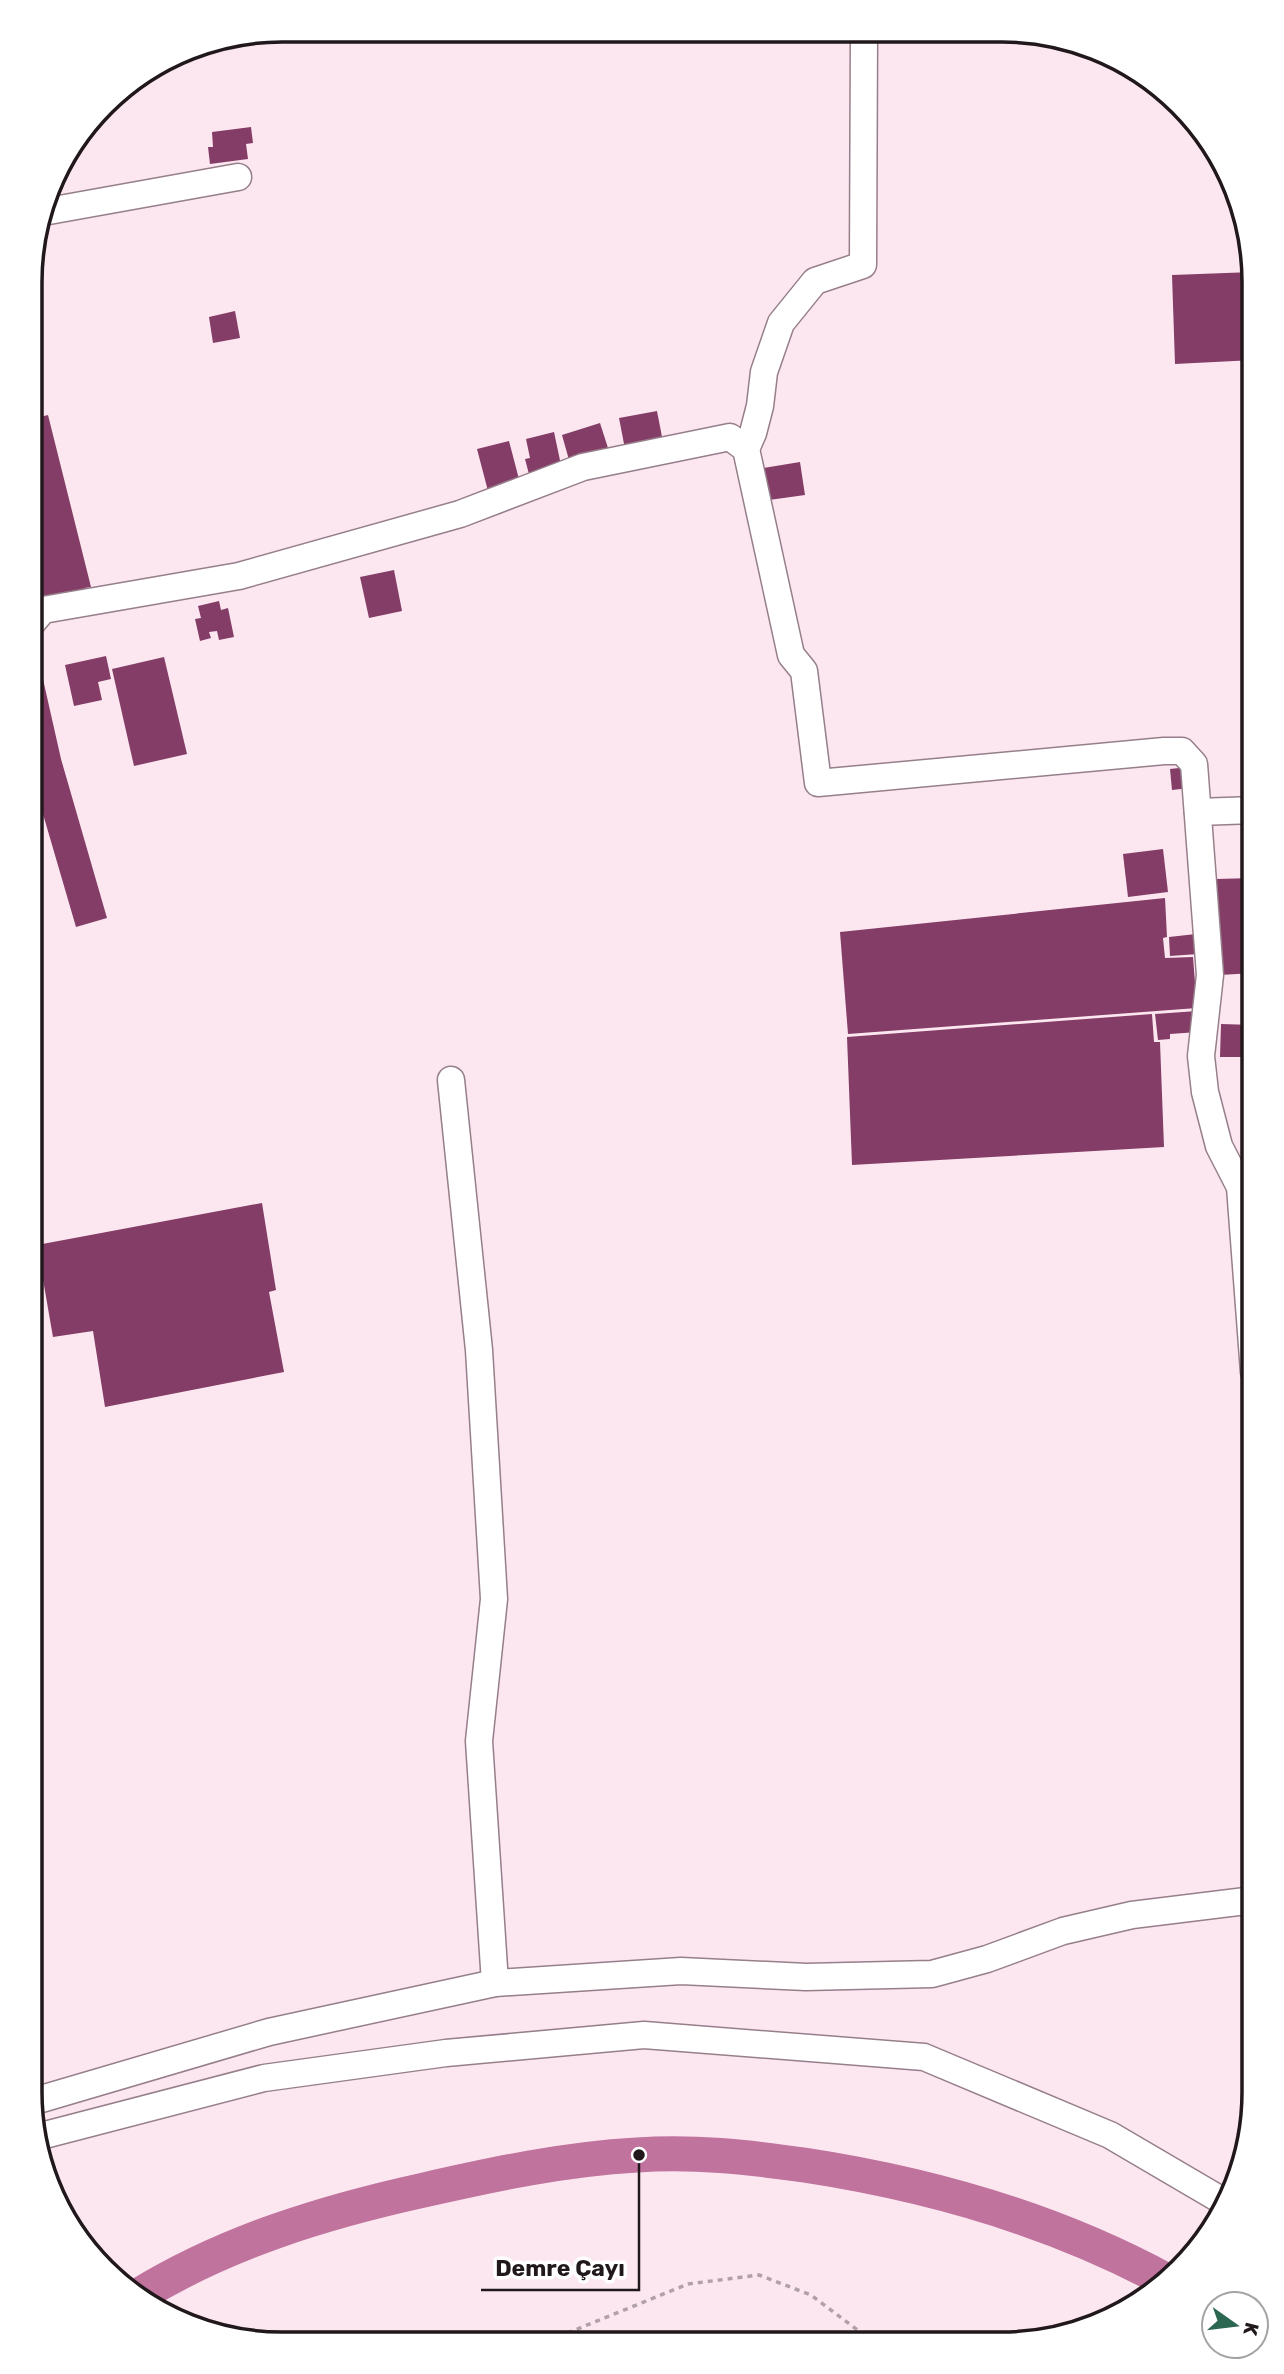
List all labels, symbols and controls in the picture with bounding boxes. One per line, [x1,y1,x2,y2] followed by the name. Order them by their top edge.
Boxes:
[481,2246,639,2290] callout: Demre Çayı
[495,2254,625,2282] text: Demre Çayı
[1200,2290,1270,2360] north arrow
[1238,2320,1264,2338] text: K

